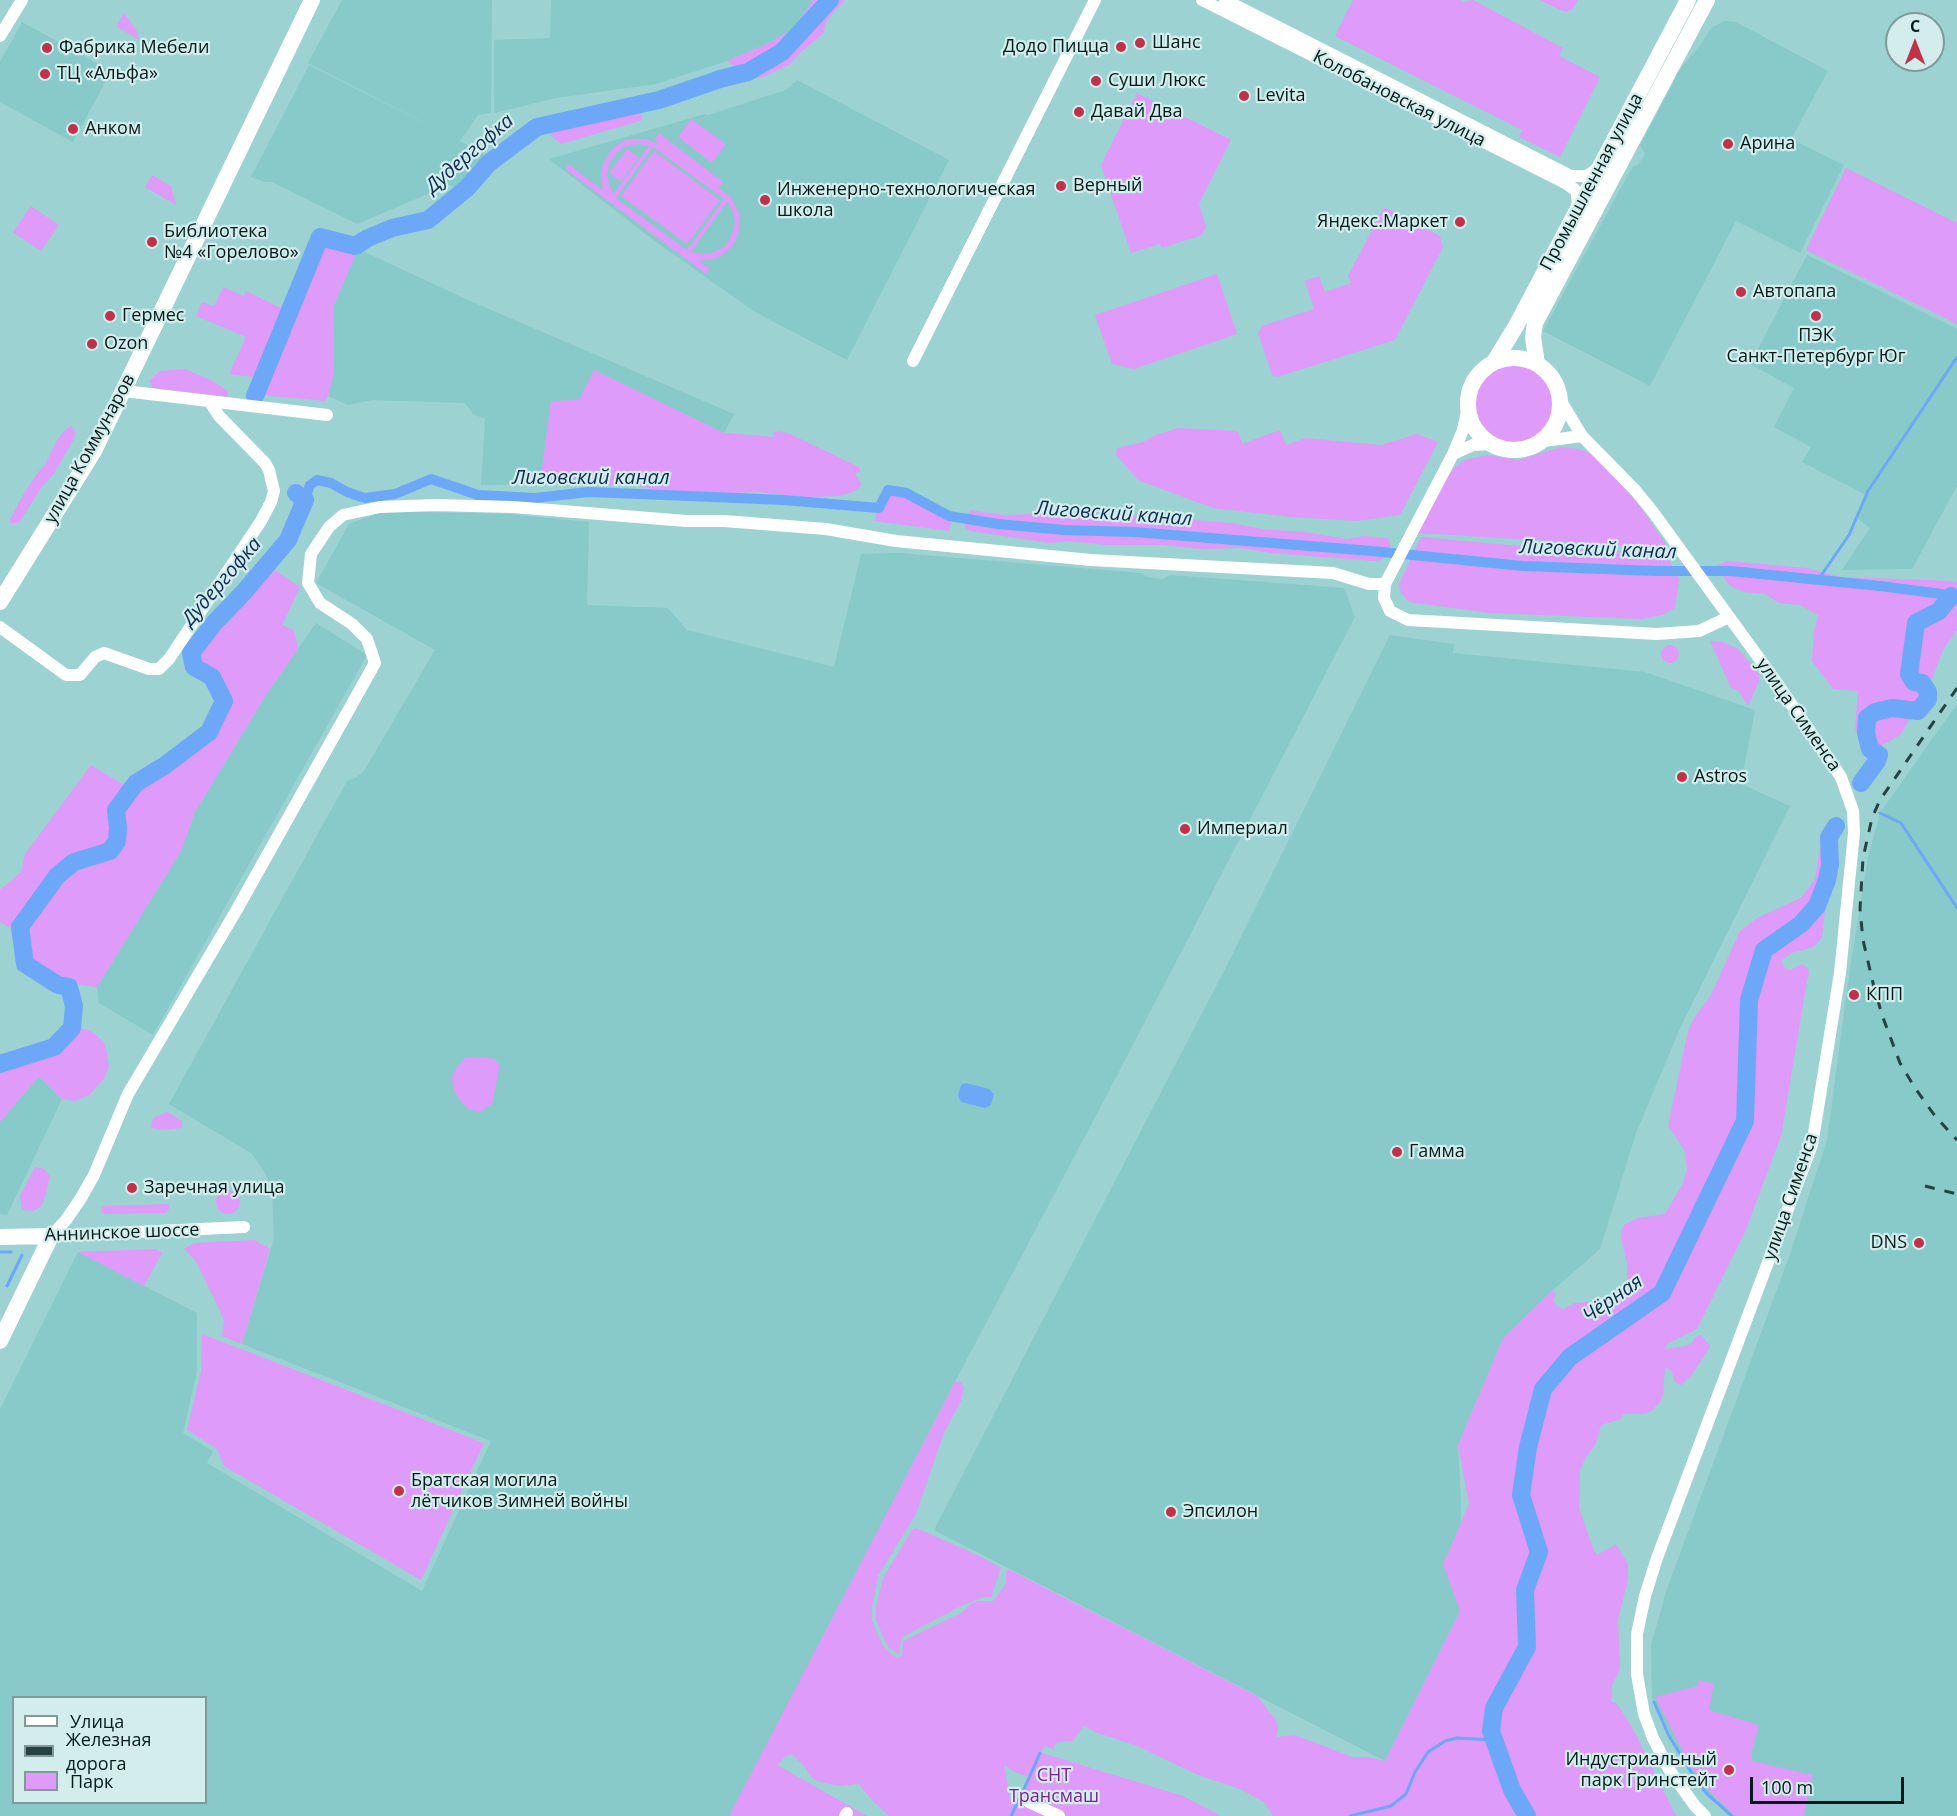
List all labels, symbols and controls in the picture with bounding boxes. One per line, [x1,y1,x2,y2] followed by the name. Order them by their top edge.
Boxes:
[1885,12,1945,72] north arrow
[1910,15,1920,37] text: С
[1152,32,1201,54] place label: Шанс
[1003,36,1109,58] place label: Додо Пицца
[1133,36,1147,50] marker: Шанс
[59,37,209,59] place label: Фабрика Мебели
[1114,40,1128,54] marker: Додо Пицца
[40,41,54,55] marker: Фабрика Мебели
[1309,46,1489,152] street label: Колобановская улица
[57,63,158,85] place label: ТЦ «Альфа»
[38,67,52,81] marker: ТЦ «Альфа»
[1108,70,1206,92] place label: Суши Люкс
[1089,74,1103,88] marker: Суши Люкс
[1256,85,1305,107] place label: Levita
[1237,89,1251,103] marker: Levita
[1536,90,1648,274] street label: Промышленная улица
[1091,101,1182,123] place label: Давай Два
[1072,105,1086,119] marker: Давай Два
[421,109,519,199] water label: Дудергофка
[85,118,141,140] place label: Анком
[66,122,80,136] marker: Анком
[1740,133,1795,155] place label: Арина
[1721,137,1735,151] marker: Арина
[1073,175,1142,197] place label: Верный
[777,179,1035,222] place label: Инженерно-технологическая школа
[1054,179,1068,193] marker: Верный
[758,193,772,207] marker: Инженерно-технологическая школа
[1317,211,1448,233] place label: Яндекс.Маркет
[1453,215,1467,229] marker: Яндекс.Маркет
[164,221,299,264] place label: Библиотека №4 «Горелово»
[145,235,159,249] marker: Библиотека №4 «Горелово»
[1753,281,1836,303] place label: Автопапа
[1734,285,1748,299] marker: Автопапа
[122,305,184,327] place label: Гермес
[103,309,117,323] marker: Гермес
[1809,309,1823,323] marker: ПЭК Санкт-Петербург Юг
[1727,325,1905,368] place label: ПЭК Санкт-Петербург Юг
[104,333,148,355] place label: Ozon
[85,337,99,351] marker: Ozon
[40,371,140,527] street label: улица Коммунаров
[512,466,670,490] water label: Лиговский канал
[1035,497,1193,531] water label: Лиговский канал
[177,533,267,631] water label: Дудергофка
[1519,535,1677,565] water label: Лиговский канал
[1751,654,1845,776] street label: улица Сименса
[1694,766,1747,788] place label: Astros
[1675,770,1689,784] marker: Astros
[1197,818,1288,840] place label: Империал
[1178,822,1192,836] marker: Империал
[1866,984,1903,1006] place label: КПП
[1847,988,1861,1002] marker: КПП
[1759,1131,1823,1263] street label: улица Сименса
[1409,1141,1465,1163] place label: Гамма
[1390,1145,1404,1159] marker: Гамма
[144,1177,285,1199] place label: Заречная улица
[125,1181,139,1195] marker: Заречная улица
[44,1220,200,1246] street label: Аннинское шоссе
[1871,1232,1907,1254] place label: DNS
[1912,1236,1926,1250] marker: DNS
[1578,1270,1648,1328] water label: Чёрная
[411,1470,628,1512] place label: Братская могила лётчиков Зимней войны
[392,1484,406,1498] marker: Братская могила лётчиков Зимней войны
[1183,1501,1258,1523] place label: Эпсилон
[1164,1505,1178,1519] marker: Эпсилон
[12,1696,207,1804] legend
[70,1709,124,1733] text: Улица
[66,1727,151,1775] text: Железная дорога
[1565,1749,1717,1792] place label: Индустриальный парк Гринстейт
[1722,1763,1736,1777] marker: Индустриальный парк Гринстейт
[1009,1765,1099,1808] park label: СНТ Трансмаш
[1753,1765,1908,1803] scale bar
[70,1769,113,1793] text: Парк
[1761,1775,1813,1799] text: 100 m

